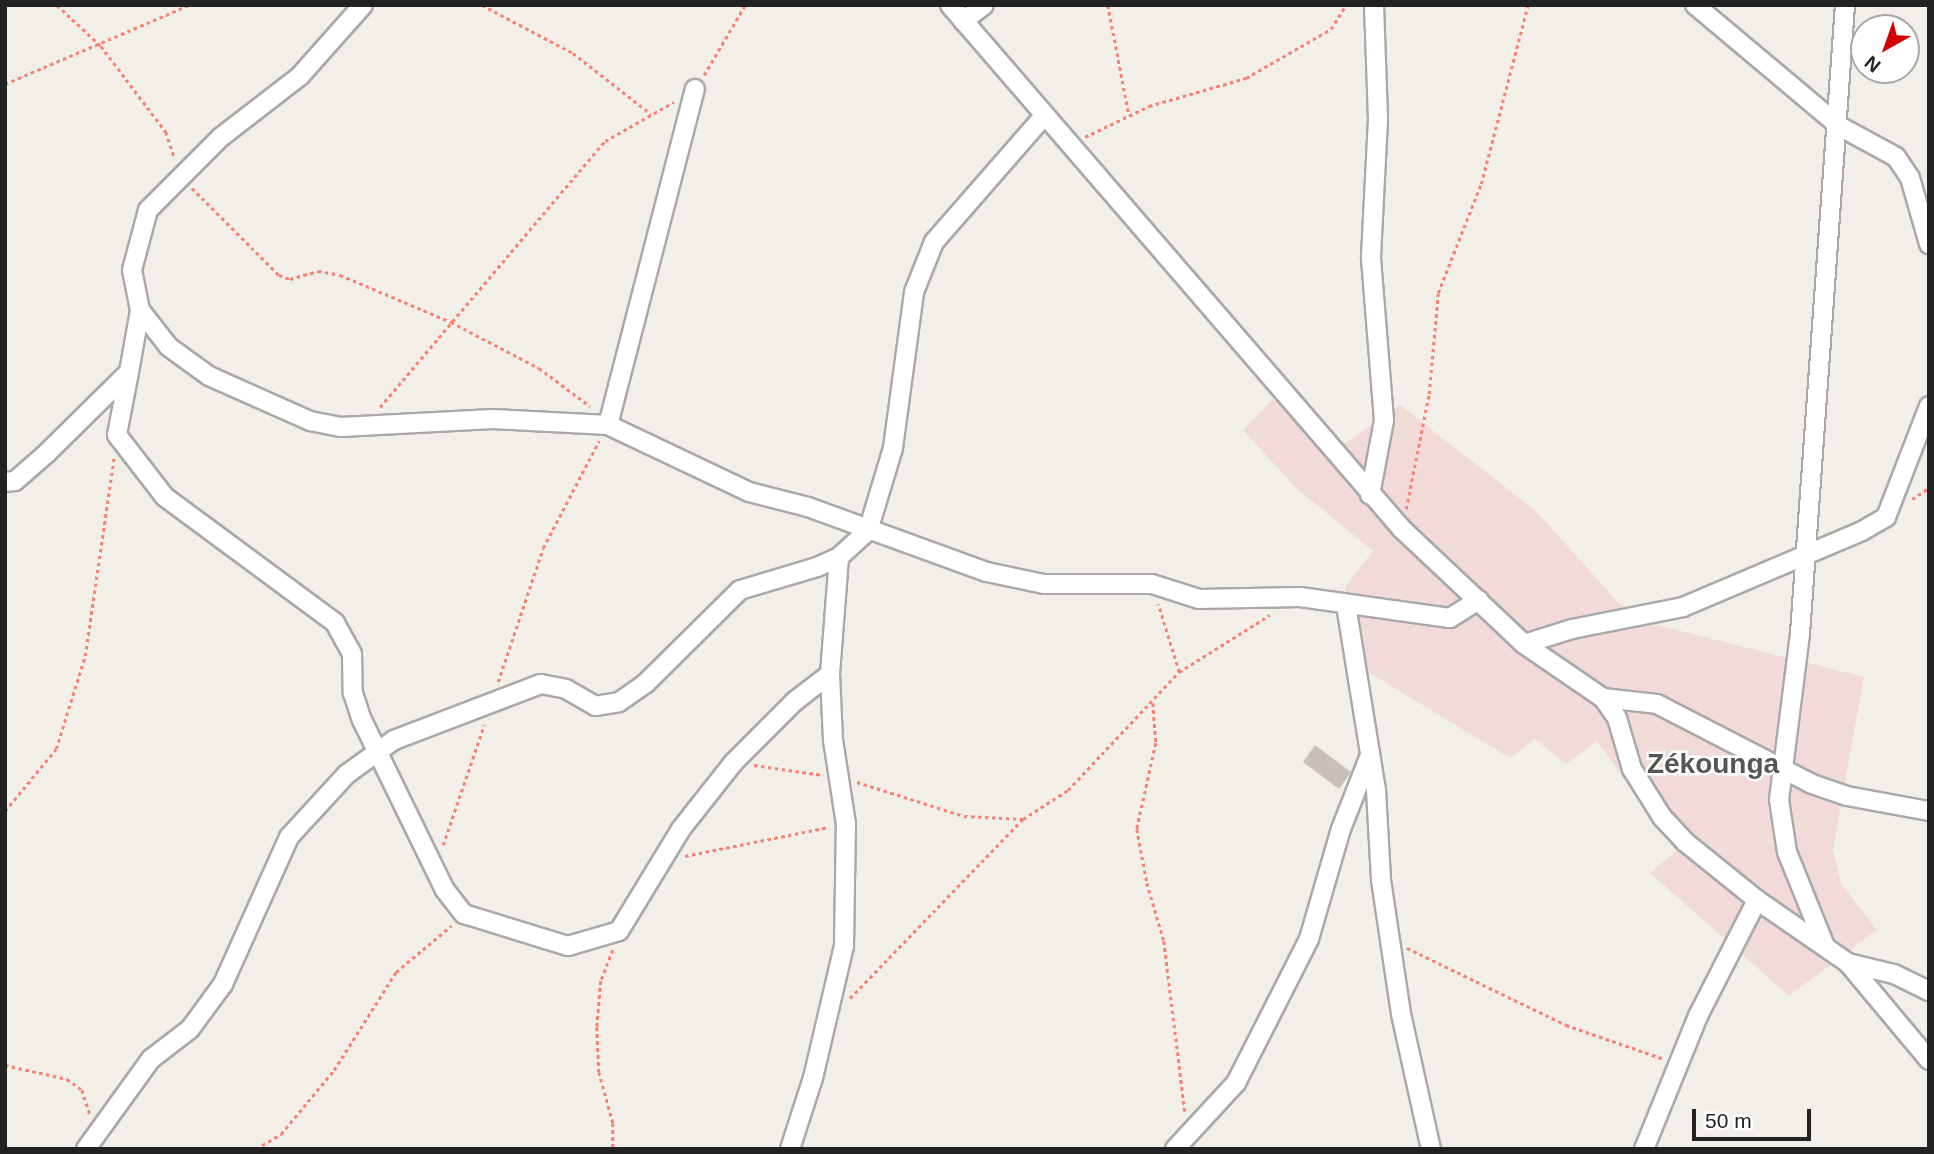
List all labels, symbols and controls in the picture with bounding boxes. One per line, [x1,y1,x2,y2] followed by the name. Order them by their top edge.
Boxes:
[1850,14,1920,84] north arrow
[1860,51,1884,76] text: N
[1647,747,1779,781] district label: Zékounga
[1696,1094,1815,1138] scale bar
[1705,1109,1752,1132] text: 50 m

